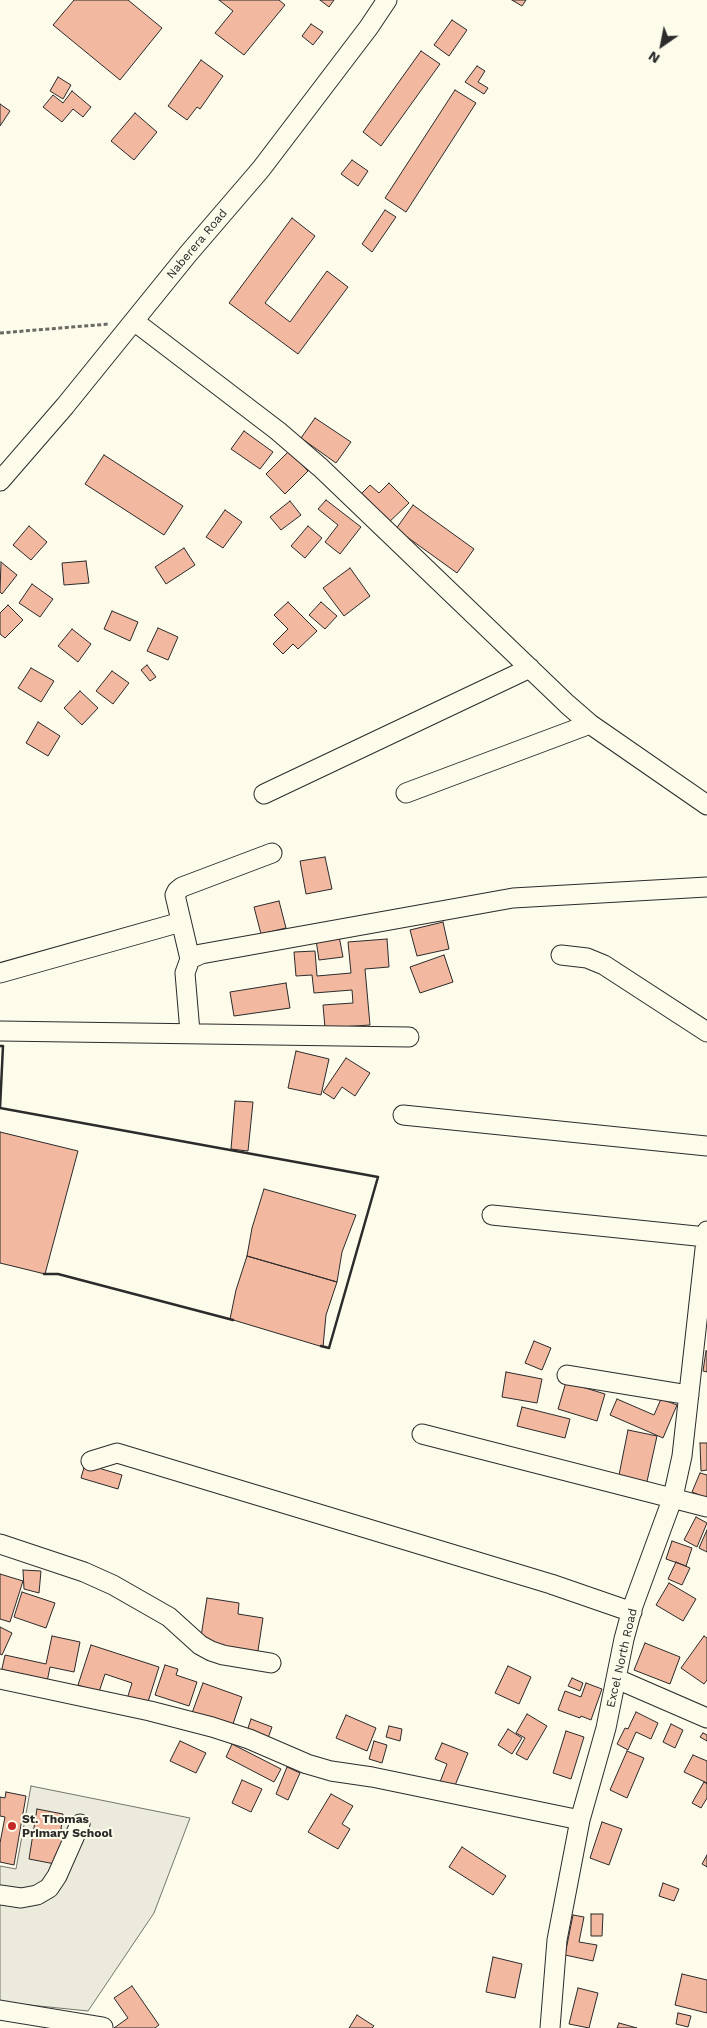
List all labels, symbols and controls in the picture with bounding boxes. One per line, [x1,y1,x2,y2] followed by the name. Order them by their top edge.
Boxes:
[637,20,687,70] north arrow
[645,48,663,67] text: N
[164,206,230,282] street label: Naberera Road
[604,1607,640,1709] street label: Excel North Road
[22,1812,113,1840] place label: St. Thomas Primary School
[6,1820,18,1832] marker: St. Thomas Primary School

